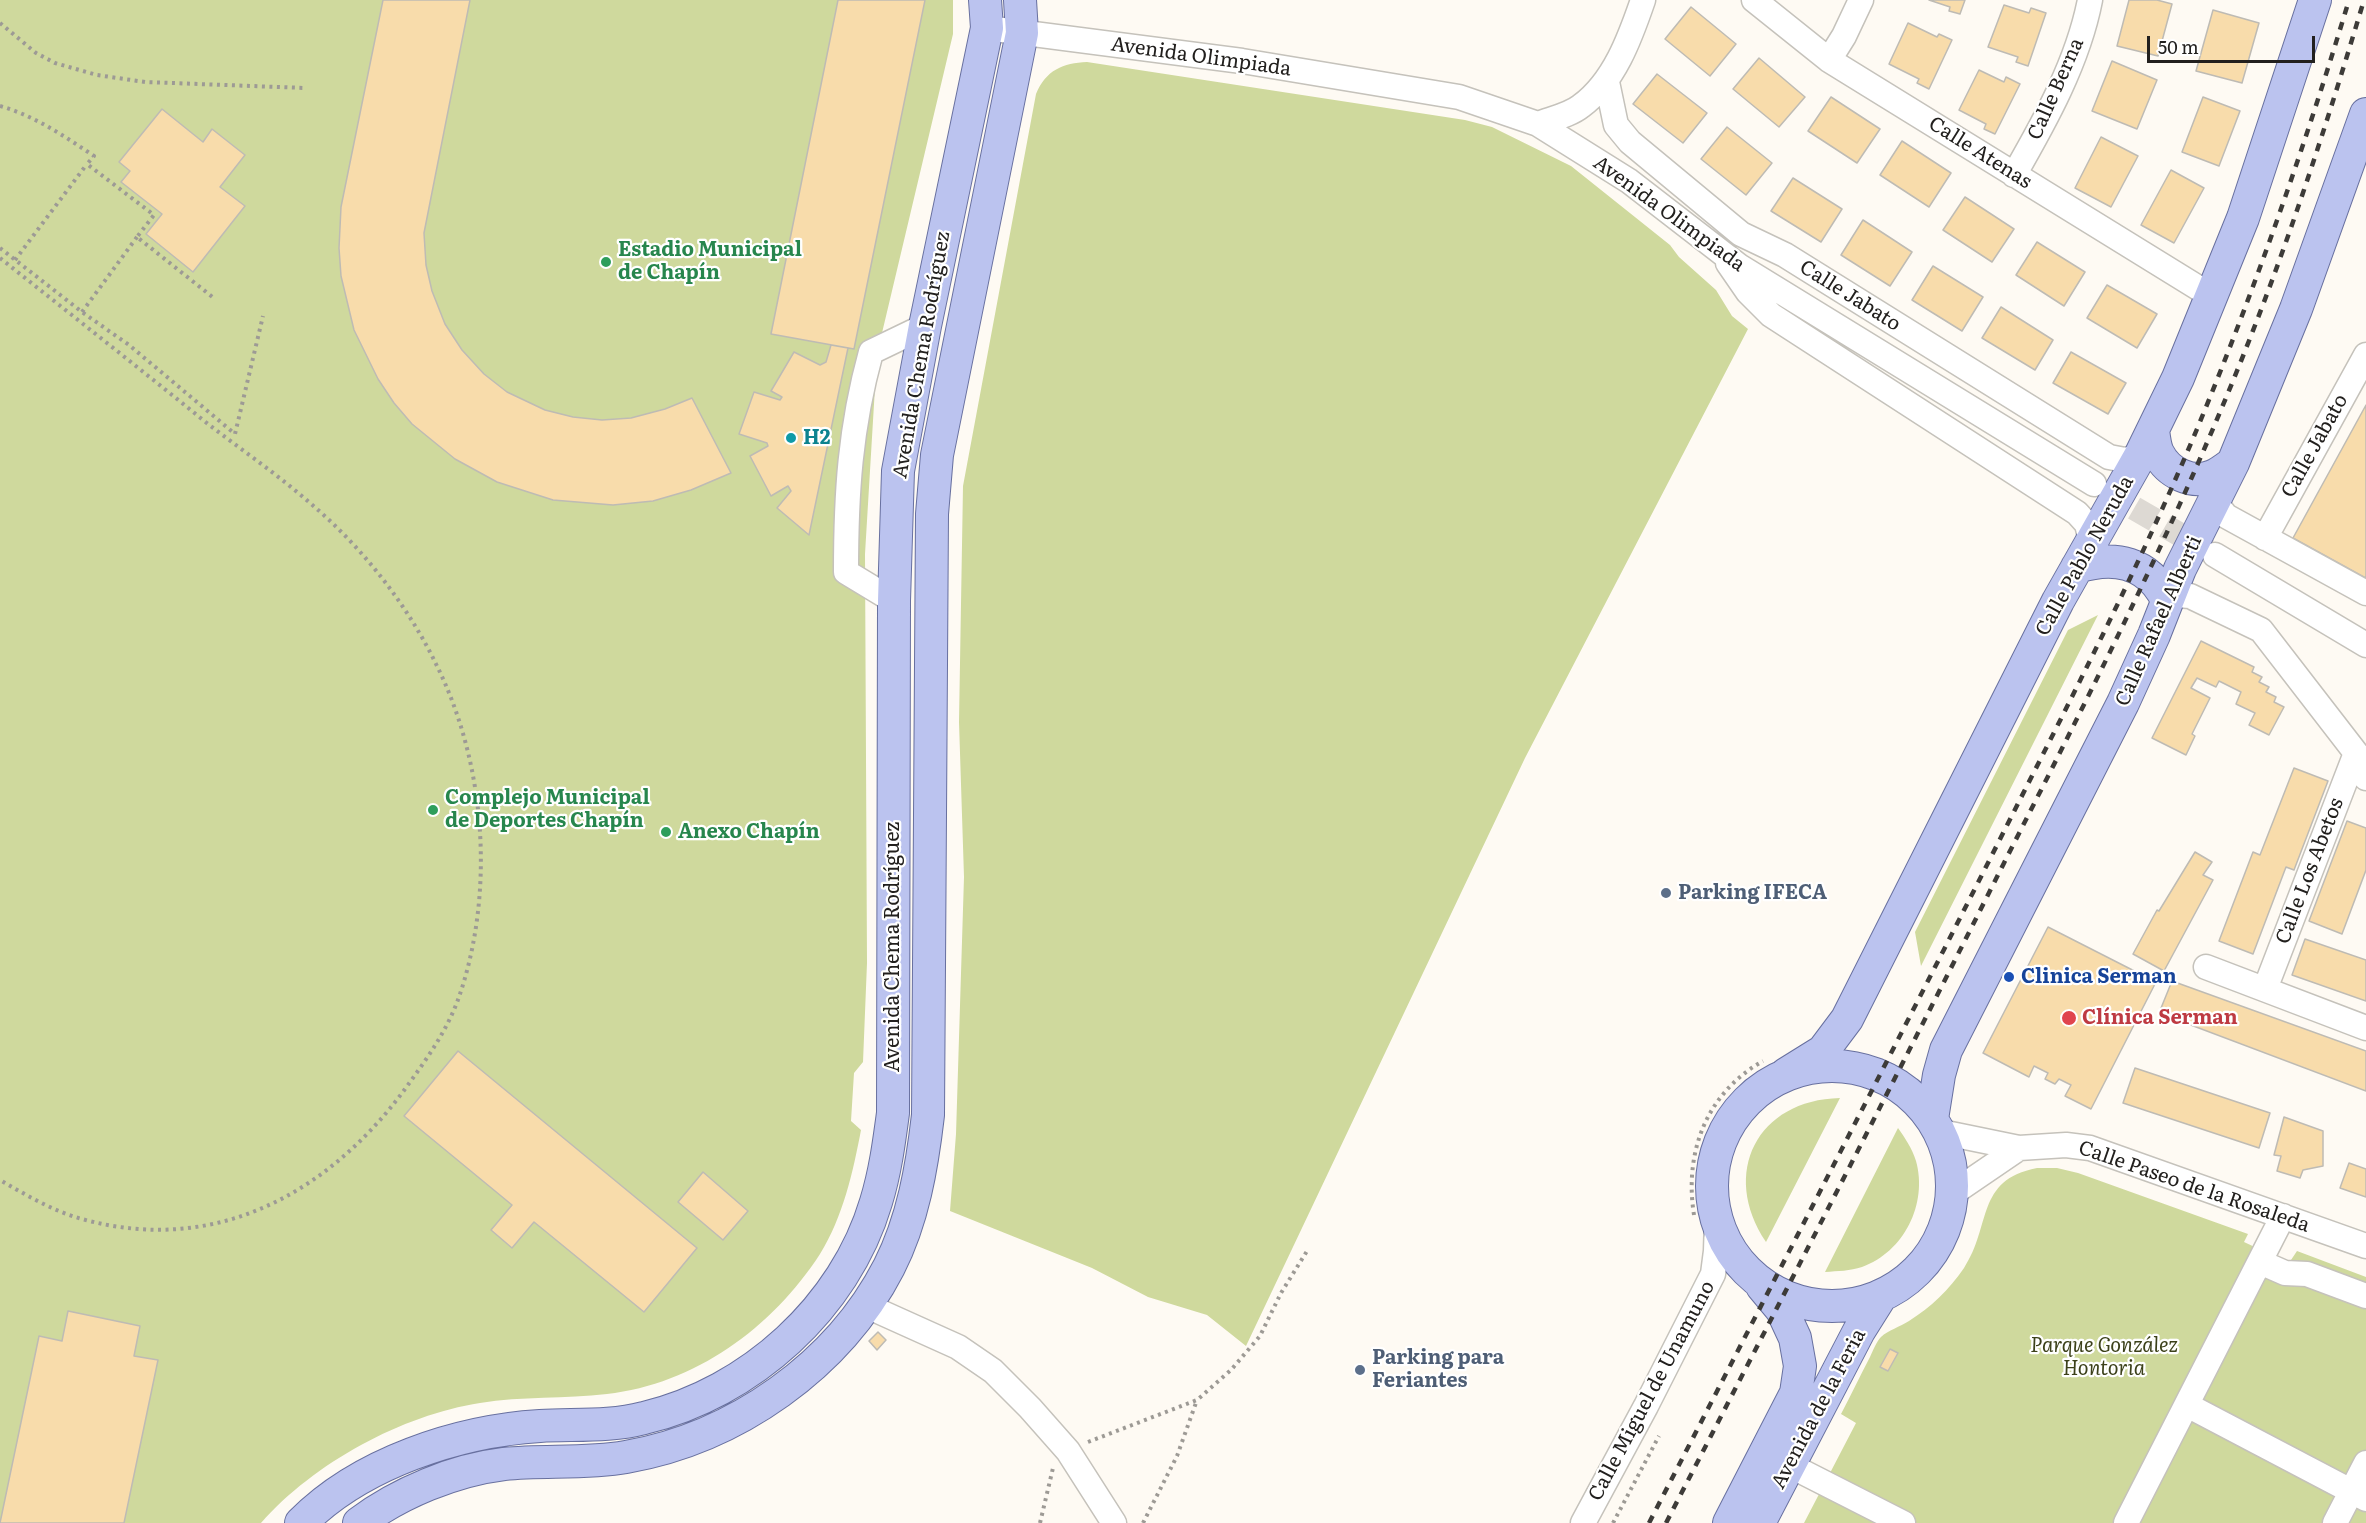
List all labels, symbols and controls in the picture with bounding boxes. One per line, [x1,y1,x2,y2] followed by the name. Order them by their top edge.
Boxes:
[2150,24,2318,62] scale bar
[1109,32,1293,82] street label: Avenida Olimpiada
[2158,33,2199,60] text: 50 m
[2023,34,2089,144] street label: Calle Berna
[1924,112,2036,194] street label: Calle Atenas
[1588,151,1750,277] street label: Avenida Olimpiada
[888,230,956,480] street label: Avenida Chema Rodríguez
[618,238,802,285] place label: Estadio Municipal de Chapín
[599,255,613,269] marker: Estadio Municipal de Chapín
[1795,255,1905,337] street label: Calle Jabato
[2277,390,2353,502] street label: Calle Jabato
[803,426,831,450] place label: H2
[784,431,798,445] marker: H2
[2031,472,2139,640] street label: Calle Pablo Neruda
[2111,532,2207,710] street label: Calle Rafael Alberti
[445,786,650,833] place label: Complejo Municipal de Deportes Chapín
[2271,795,2349,947] street label: Calle Los Abetos
[426,803,440,817] marker: Complejo Municipal de Deportes Chapín
[678,820,820,844] place label: Anexo Chapín
[881,822,905,1072] street label: Avenida Chema Rodríguez
[659,825,673,839] marker: Anexo Chapín
[1678,881,1827,905] place label: Parking IFECA
[1659,886,1673,900] marker: Parking IFECA
[2021,965,2177,989] place label: Clinica Serman
[2002,970,2016,984] marker: Clinica Serman
[2082,1006,2238,1030] place label: Clínica Serman
[2060,1009,2078,1027] marker: Clínica Serman
[2075,1136,2313,1238] street label: Calle Paseo de la Rosaleda
[1584,1277,1720,1505] street label: Calle Miguel de Unamuno
[1767,1325,1871,1493] street label: Avenida de la Feria
[2030,1334,2178,1381] park label: Parque González Hontoria
[1372,1346,1504,1393] place label: Parking para Feriantes
[1353,1363,1367,1377] marker: Parking para Feriantes

